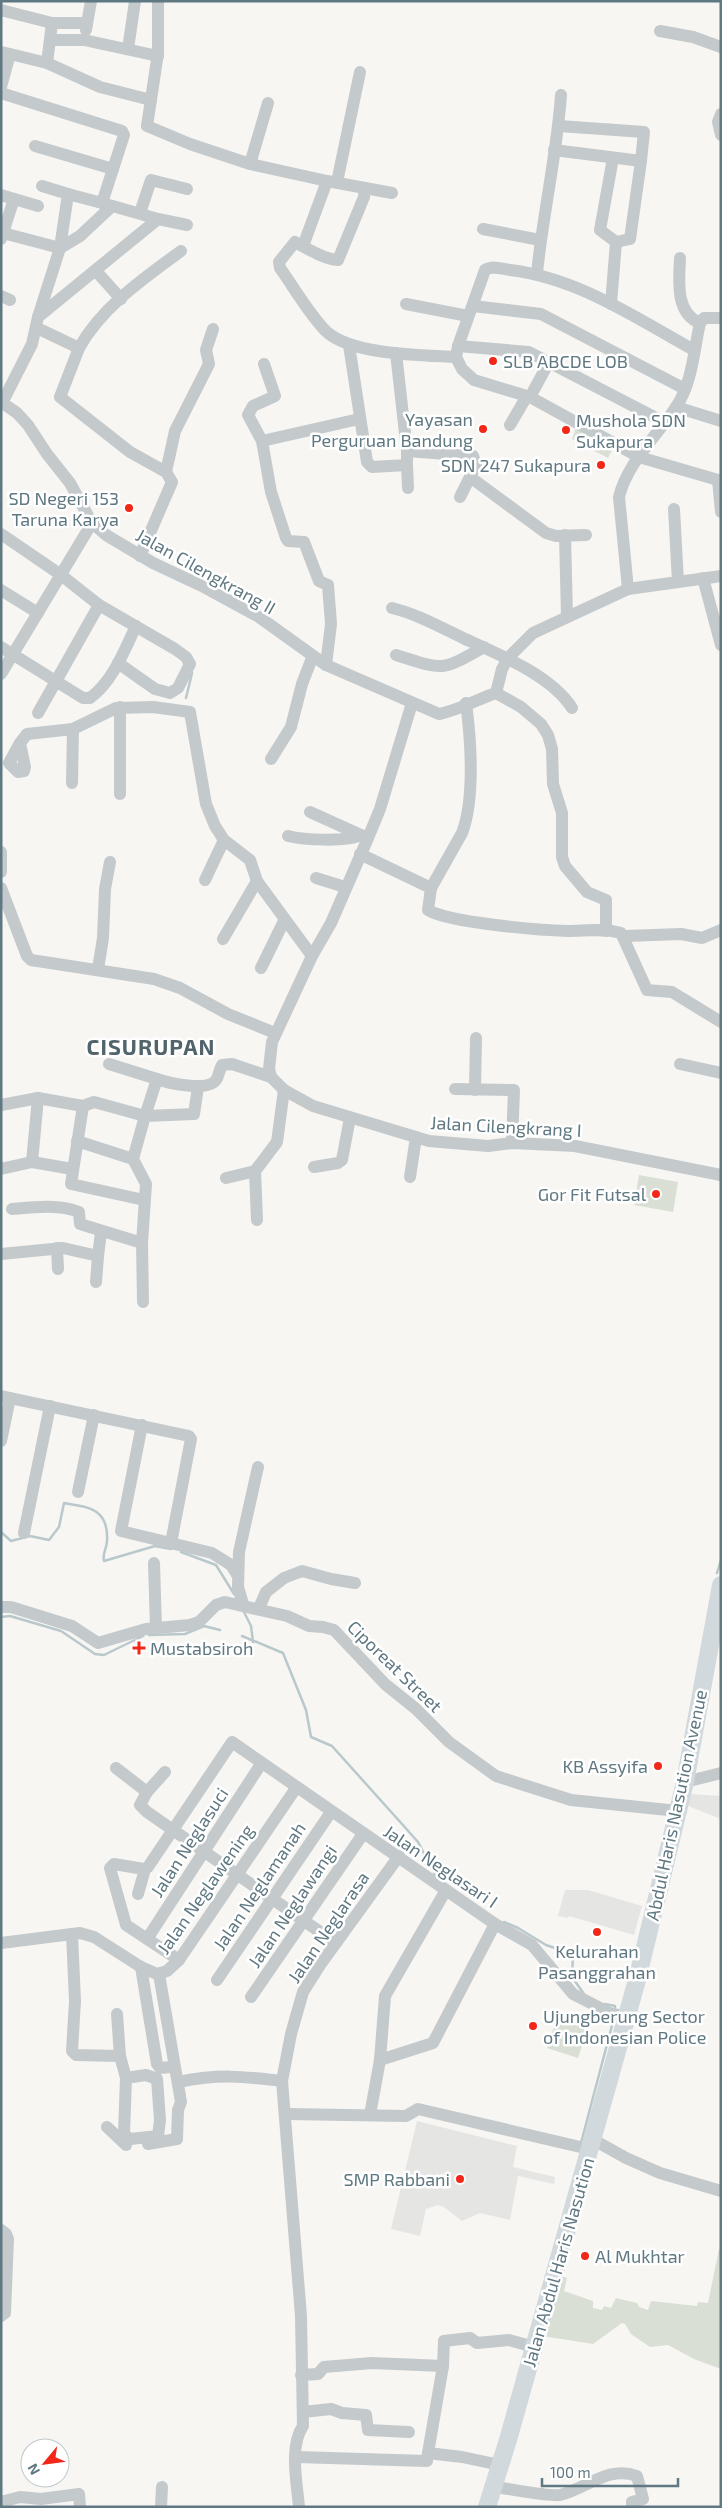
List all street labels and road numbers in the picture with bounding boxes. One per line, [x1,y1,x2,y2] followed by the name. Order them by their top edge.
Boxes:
[132,524,280,618] street label: Jalan Cilengkrang II
[430,1111,582,1141] street label: Jalan Cilengkrang I
[343,1615,447,1717] street label: Ciporeat Street
[641,1687,711,1923] street label: Abdul Haris Nasution Avenue
[145,1783,233,1901] street label: Jalan Neglasuci
[208,1818,310,1954] street label: Jalan Neglamanah
[152,1820,258,1958] street label: Jalan Neglawening
[380,1820,502,1912] street label: Jalan Neglasari I
[243,1841,341,1971] street label: Jalan Neglawangi
[283,1867,373,1987] street label: Jalan Neglarasa
[518,2155,598,2369] street label: Jalan Abdul Haris Nasution

